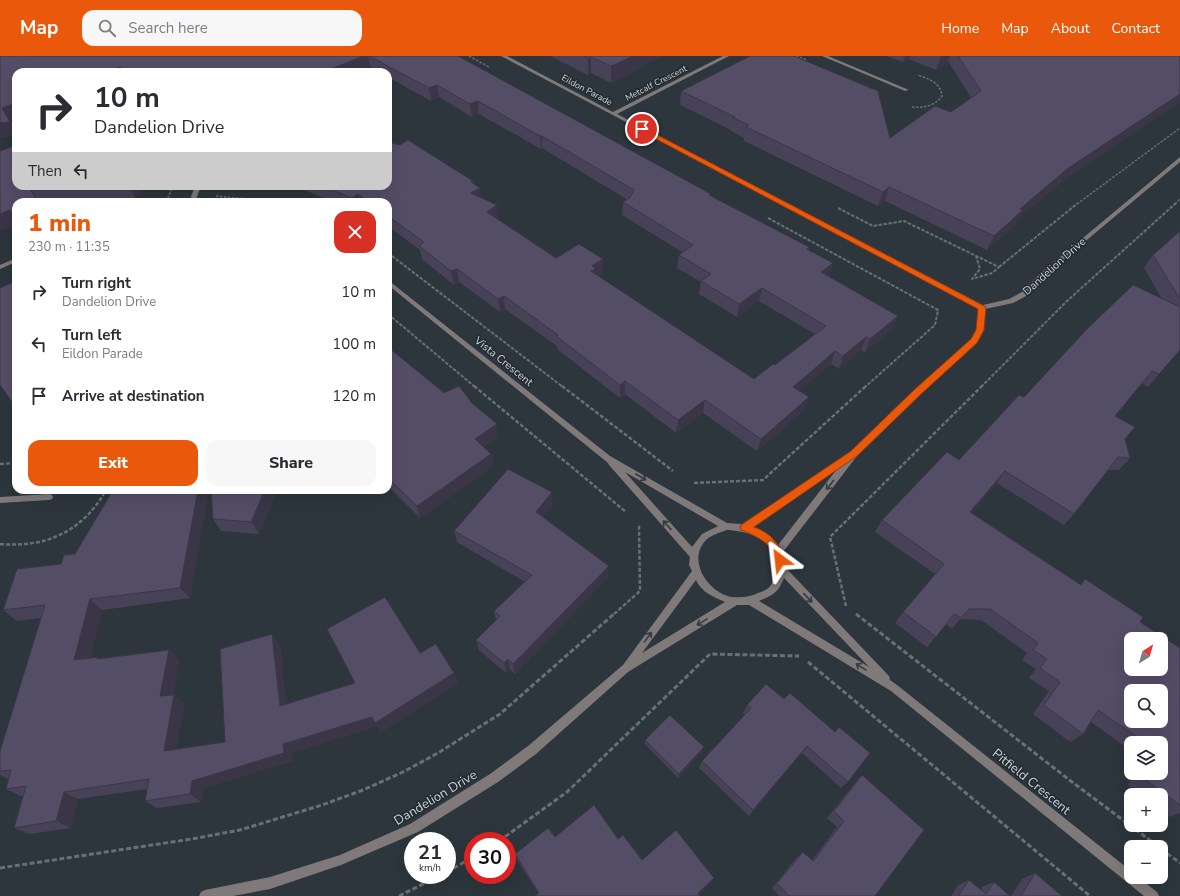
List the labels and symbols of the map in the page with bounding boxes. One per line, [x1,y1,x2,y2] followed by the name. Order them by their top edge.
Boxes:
[623,62,690,104] street label: Metcalf Crescent
[560,72,615,109] street label: Eildon Parade
[625,112,659,146] pin
[1020,234,1089,299] street label: Dandelion Drive
[471,333,536,390] street label: Vista Crescent
[635,474,647,482] one-way arrow
[826,479,834,490] one-way arrow
[663,520,672,530] one-way arrow
[759,539,801,581] position arrow
[803,593,813,603] one-way arrow
[696,618,708,626] one-way arrow
[644,632,652,643] one-way arrow
[1124,632,1168,676] north arrow
[855,663,867,671] one-way arrow
[988,745,1075,819] street label: Pitfield Crescent
[391,766,481,830] street label: Dandelion Drive
[464,832,516,884] speed limit sign: 30

